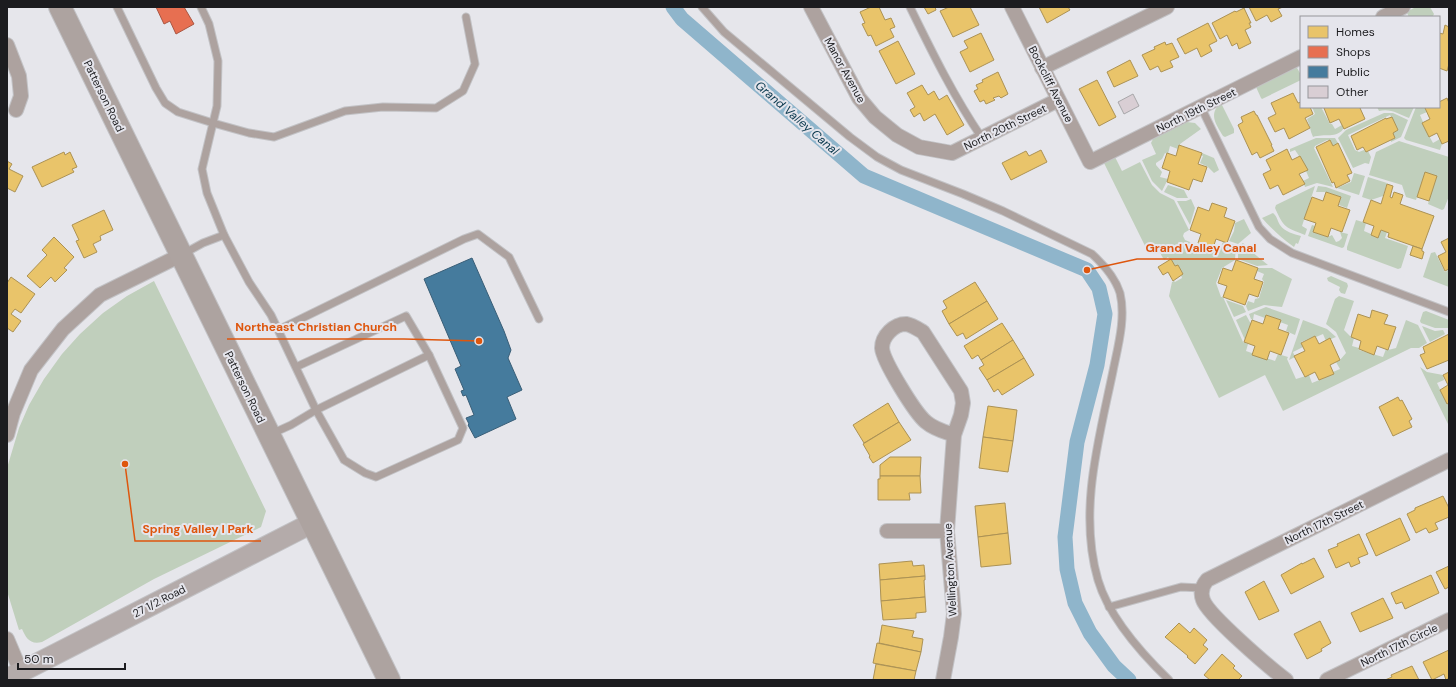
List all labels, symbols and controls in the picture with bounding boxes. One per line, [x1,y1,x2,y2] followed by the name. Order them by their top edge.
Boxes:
[1300,16,1440,108] legend
[1336,24,1375,40] text: Homes
[821,35,869,105] street label: Manor Avenue
[1026,43,1076,125] street label: Bookcliff Avenue
[1336,44,1371,60] text: Shops
[81,58,127,134] street label: Patterson Road
[1336,64,1370,80] text: Public
[752,77,842,159] water label: Grand Valley Canal
[1336,84,1369,100] text: Other
[1154,85,1238,135] street label: North 19th Street
[961,101,1049,153] street label: North 20th Street
[1137,235,1264,259] callout: Grand Valley Canal
[1145,240,1257,256] text: Grand Valley Canal
[227,315,404,339] callout: Northeast Christian Church
[235,319,397,335] text: Northeast Christian Church
[222,349,268,425] street label: Patterson Road
[1282,497,1366,547] street label: North 17th Street
[135,517,261,541] callout: Spring Valley I Park
[143,521,253,537] text: Spring Valley I Park
[941,523,959,617] street label: Wellington Avenue
[130,582,188,620] street label: 27 1/2 Road
[1358,620,1440,670] street label: North 17th Circle
[18,645,125,671] scale bar
[24,651,53,667] text: 50 m

